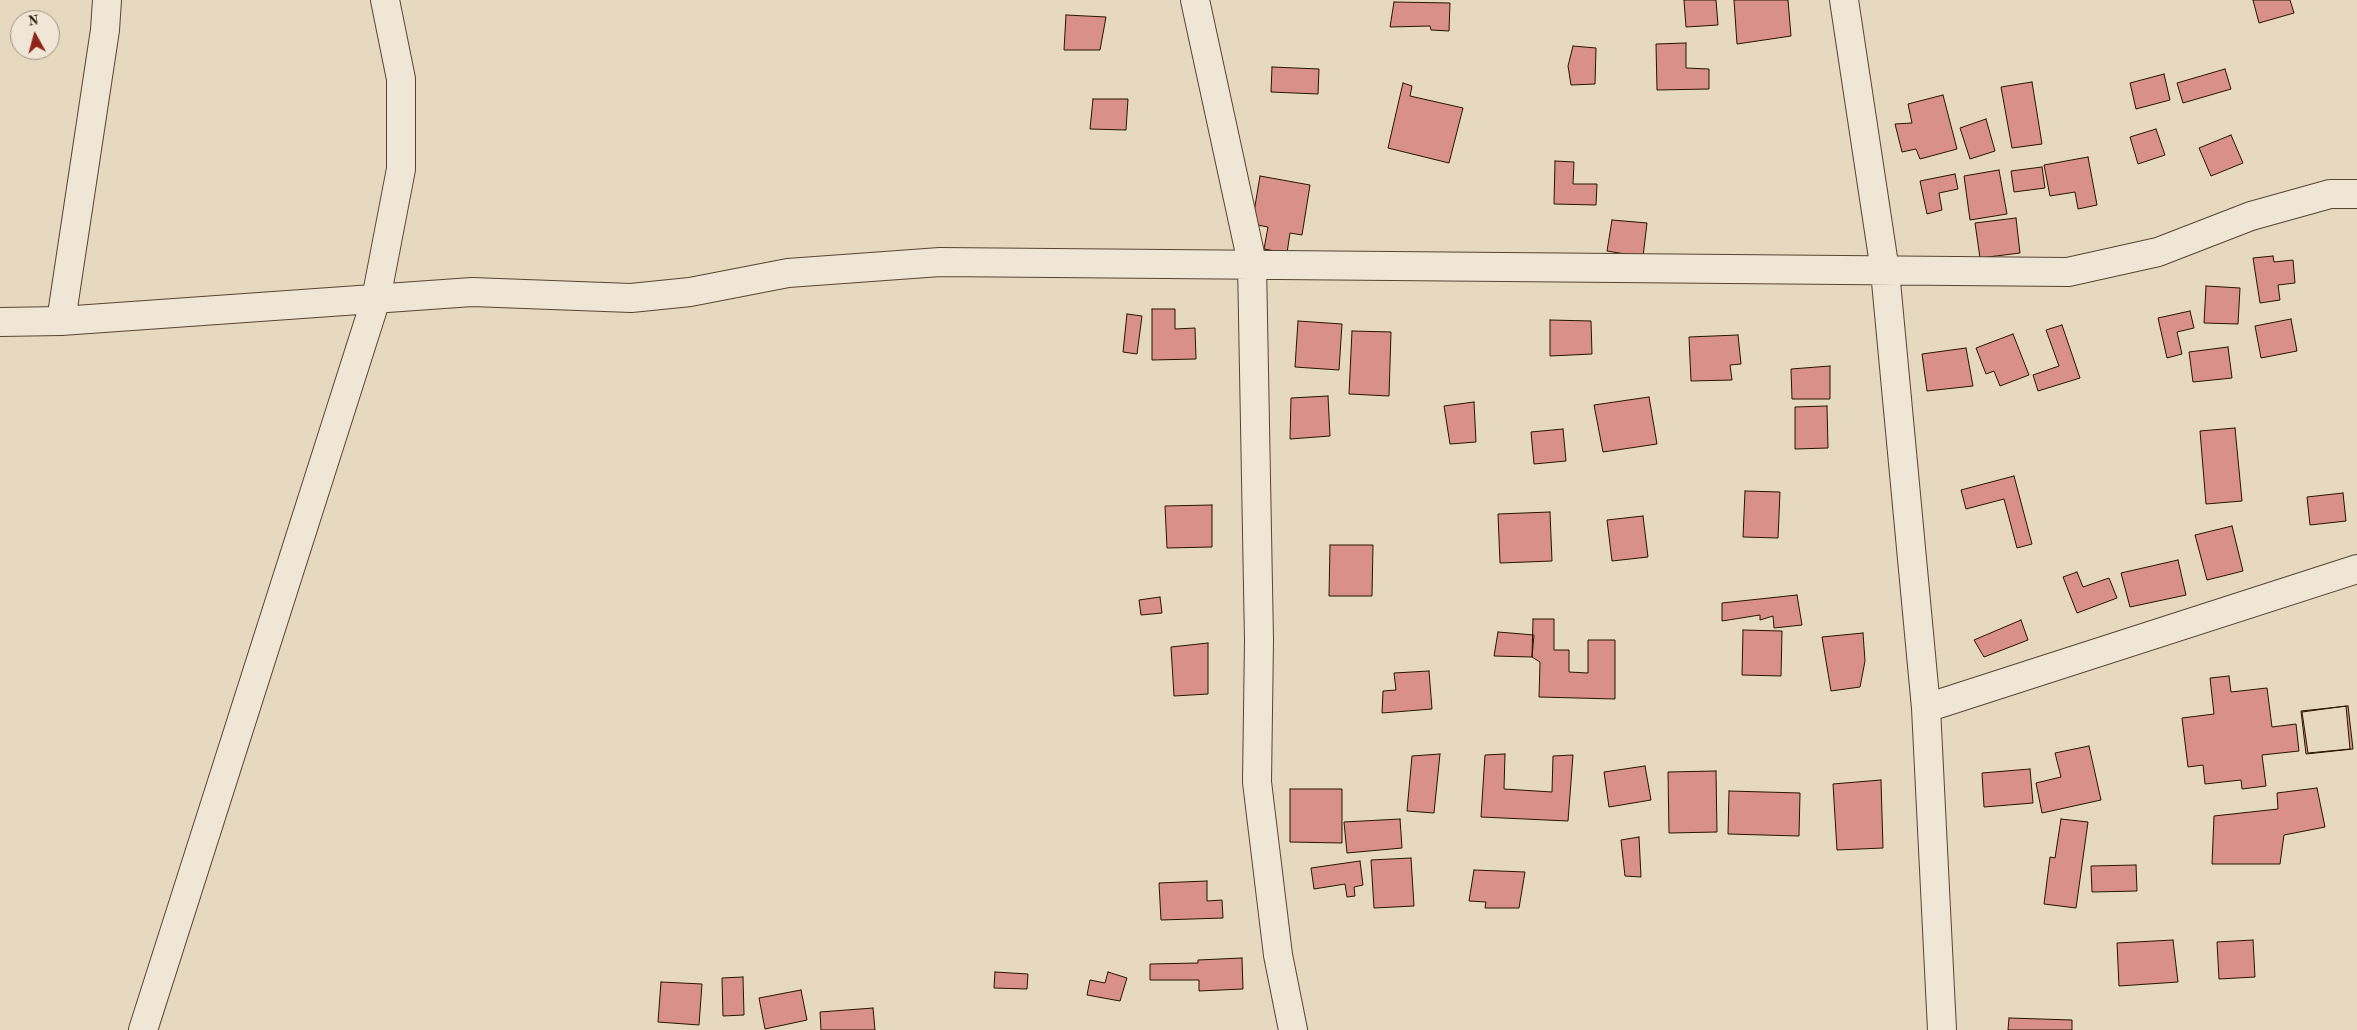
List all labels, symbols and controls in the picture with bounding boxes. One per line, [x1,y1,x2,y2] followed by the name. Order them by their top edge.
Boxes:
[10,10,60,60] north arrow
[27,14,39,29] text: N

